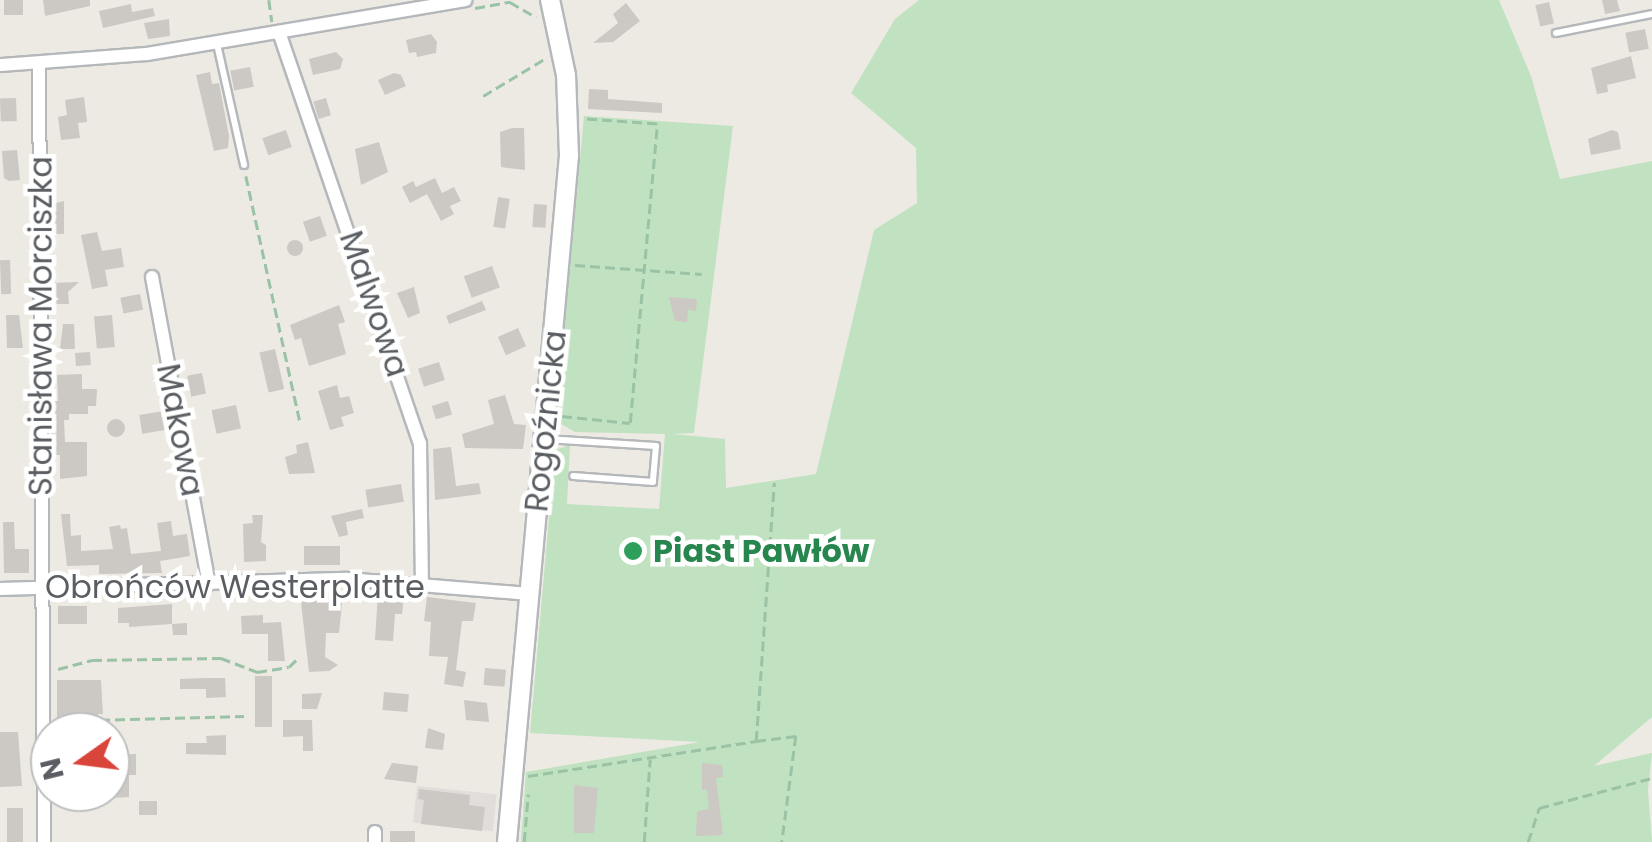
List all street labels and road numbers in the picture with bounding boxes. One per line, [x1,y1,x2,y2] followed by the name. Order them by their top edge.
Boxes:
[22,156,60,496] street label: Stanisława Morciszka
[331,226,417,382] street label: Malwowa
[517,328,575,514] street label: Rogoźnicka
[148,361,212,499] street label: Makowa
[45,568,425,606] street label: Obrońców Westerplatte

